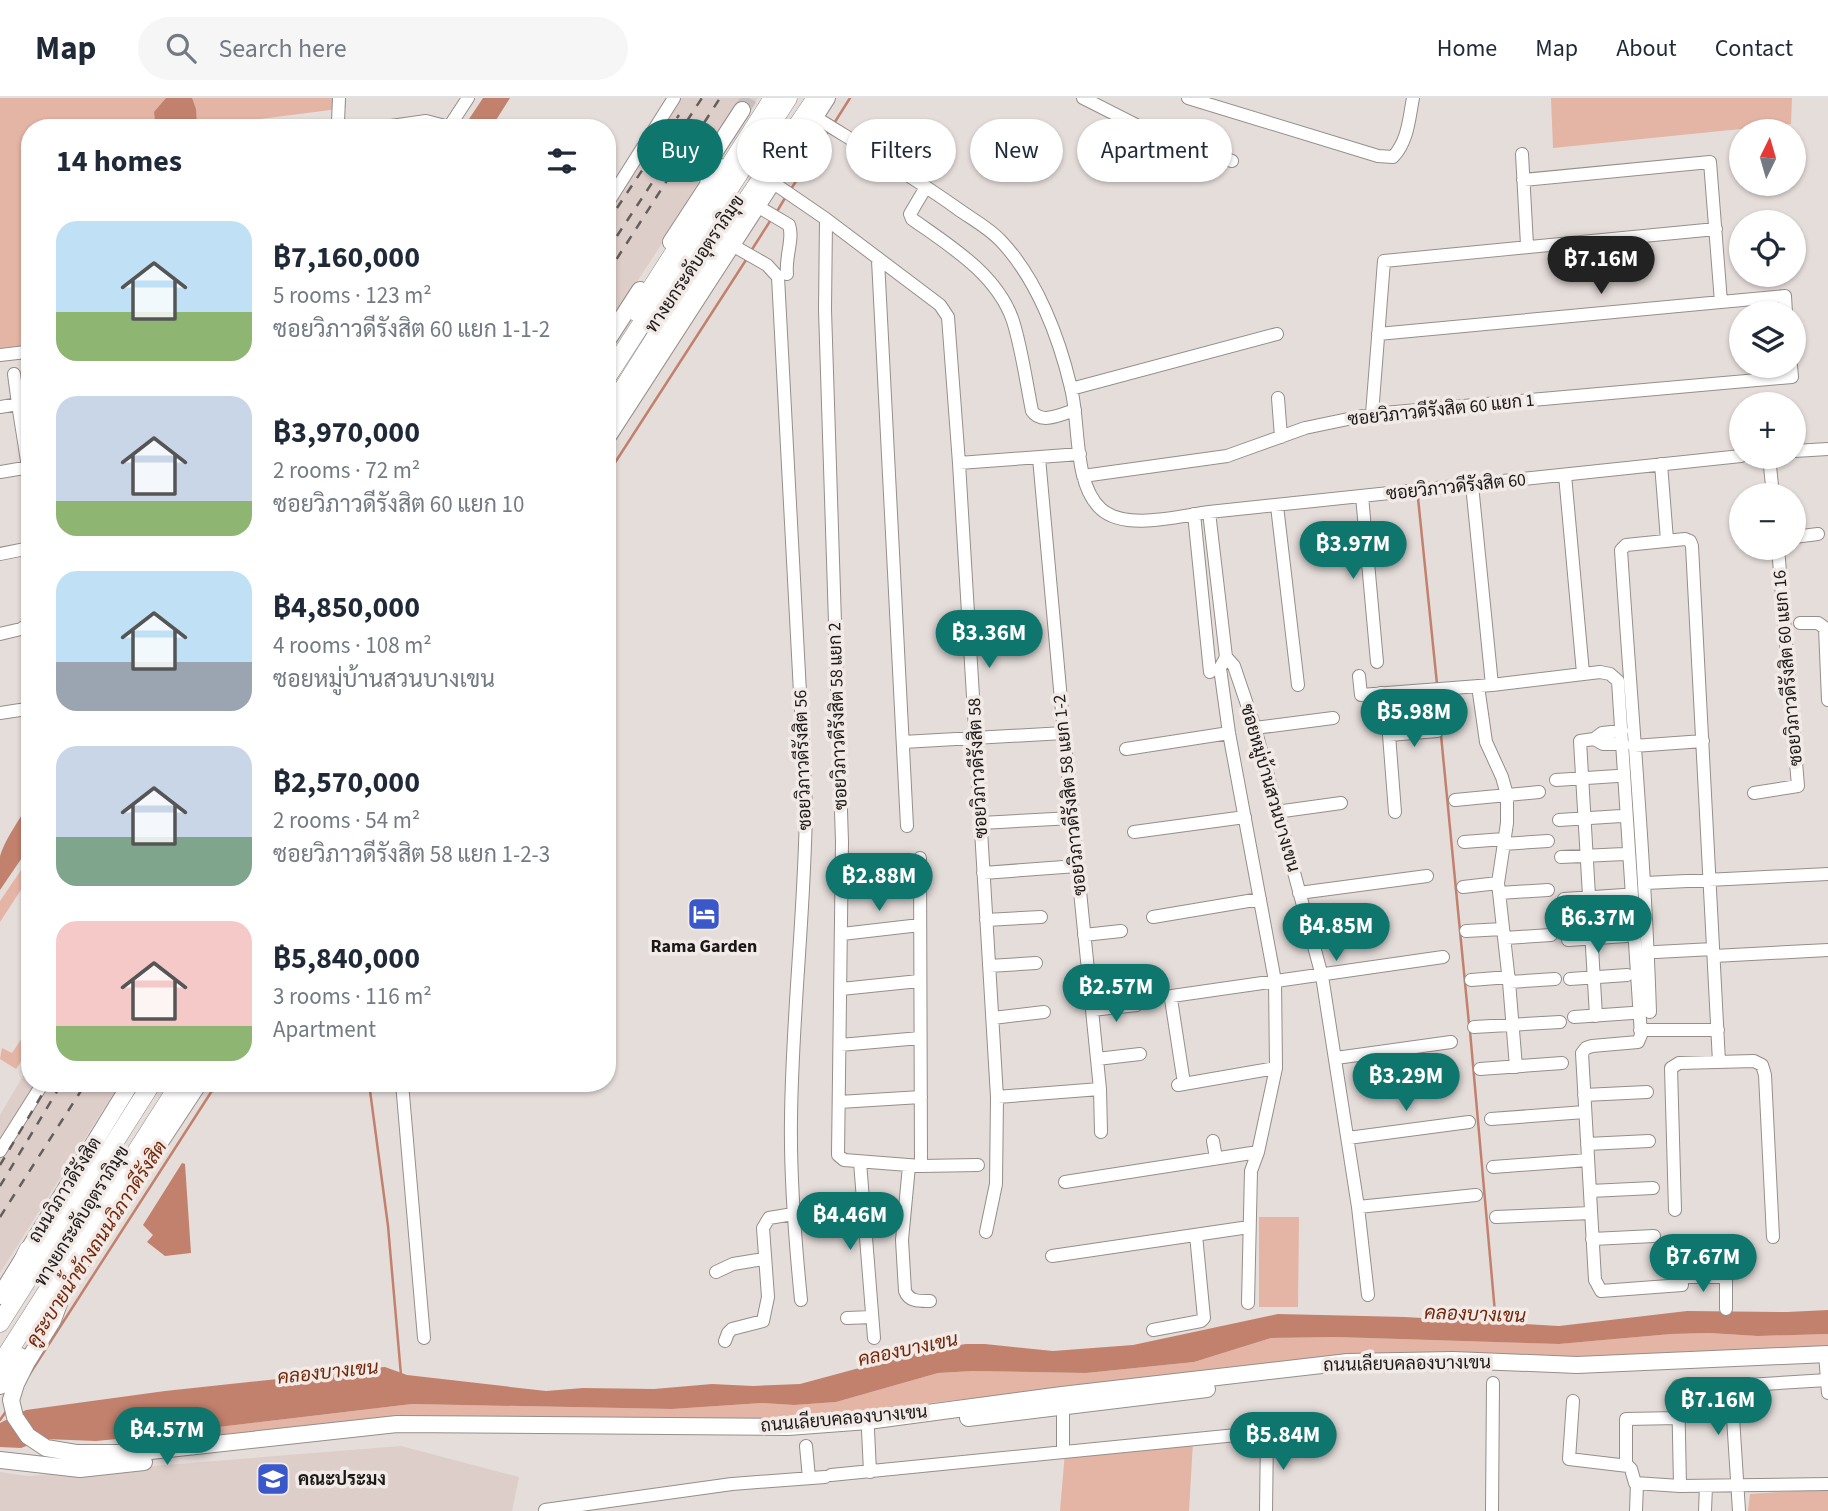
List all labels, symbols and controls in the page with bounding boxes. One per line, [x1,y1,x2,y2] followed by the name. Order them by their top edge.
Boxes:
[138,17,628,80] search box
[35,25,96,72] text: Map
[162,29,200,67] icon: search
[218,30,347,67] text: Search here
[1437,31,1497,66] text: Home
[1535,31,1578,66] text: Map
[1616,31,1677,66] text: About
[1715,31,1793,66] text: Contact
[637,119,723,182] chip: Buy
[737,119,832,182] chip: Rent
[846,119,956,182] chip: Filters
[970,119,1063,182] chip: New
[1077,119,1232,182] chip: Apartment
[1729,119,1806,196] north arrow
[1729,119,1806,560] map controls
[56,140,182,183] text: 14 homes
[543,142,581,180] icon: filters
[639,190,751,338] street label: ทางยกระดับอุตราภิมุข
[1729,210,1806,287] button: locate
[273,236,420,279] text: ฿7,160,000
[1544,236,1658,296] pin: ฿7.16M
[1564,242,1638,275] text: ฿7.16M
[112,249,196,333] icon: home
[273,279,432,312] text: 5 rooms · 123 m²
[1729,301,1806,378] button: layers
[273,313,550,346] text: ซอยวิภาวดีรังสิต 60 แยก 1-1-2
[1346,387,1536,432] street label: ซอยวิภาวดีรังสิต 60 แยก 1
[1729,392,1806,469] button: +
[273,411,420,454] text: ฿3,970,000
[112,424,196,508] icon: home
[273,454,420,487] text: 2 rooms · 72 m²
[1385,466,1527,507] street label: ซอยวิภาวดีรังสิต 60
[1729,483,1806,560] button: −
[273,488,524,521] text: ซอยวิภาวดีรังสิต 60 แยก 10
[1296,522,1410,581] pin: ฿3.97M
[1316,527,1390,560] text: ฿3.97M
[1766,569,1809,767] street label: ซอยวิภาวดีรังสิต 60 แยก 16
[273,586,420,629] text: ฿4,850,000
[112,599,196,683] icon: home
[932,610,1046,670] pin: ฿3.36M
[952,616,1026,649] text: ฿3.36M
[821,622,854,810] street label: ซอยวิภาวดีรังสิต 58 แยก 2
[273,629,432,662] text: 4 rooms · 108 m²
[273,663,495,696] text: ซอยหมู่บ้านสวนบางเขน
[787,689,818,831] street label: ซอยวิภาวดีรังสิต 56
[1357,690,1471,749] pin: ฿5.98M
[1046,693,1093,897] street label: ซอยวิภาวดีรังสิต 58 แยก 1-2
[1377,695,1451,728] text: ฿5.98M
[961,697,994,839] street label: ซอยวิภาวดีรังสิต 58
[1234,701,1306,875] street label: ซอยหมู่บ้านสวนบางเขน
[273,761,420,804] text: ฿2,570,000
[112,774,196,858] icon: home
[273,804,420,837] text: 2 rooms · 54 m²
[273,838,550,871] text: ซอยวิภาวดีรังสิต 58 แยก 1-2-3
[822,854,936,913] pin: ฿2.88M
[842,859,916,892] text: ฿2.88M
[685,895,723,933] hotel icon: Rama Garden
[1541,896,1655,955] pin: ฿6.37M
[1561,901,1635,934] text: ฿6.37M
[1279,904,1393,963] pin: ฿4.85M
[1299,909,1373,942] text: ฿4.85M
[651,934,757,959] place label: Rama Garden
[273,937,420,980] text: ฿5,840,000
[112,949,196,1033] icon: home
[1059,964,1173,1024] pin: ฿2.57M
[1079,970,1153,1003] text: ฿2.57M
[273,980,432,1013] text: 3 rooms · 116 m²
[273,1013,376,1046] text: Apartment
[1349,1054,1463,1113] pin: ฿3.29M
[1369,1059,1443,1092] text: ฿3.29M
[22,1132,108,1248] street label: ถนนวิภาวดีรังสิต
[18,1134,174,1352] water label: คูระบายน้ำข้างถนนวิภาวดีรังสิต
[29,1141,135,1291] street label: ทางยกระดับอุตราภิมุข
[793,1192,907,1252] pin: ฿4.46M
[813,1198,887,1231] text: ฿4.46M
[1646,1234,1760,1294] pin: ฿7.67M
[1666,1240,1740,1273] text: ฿7.67M
[1424,1300,1526,1330] water label: คลองบางเขน
[855,1326,961,1374] water label: คลองบางเขน
[1323,1349,1491,1378] street label: ถนนเลียบคลองบางเขน
[276,1354,380,1392] water label: คลองบางเขน
[1661,1378,1775,1437] pin: ฿7.16M
[1681,1383,1755,1416] text: ฿7.16M
[759,1398,929,1439] street label: ถนนเลียบคลองบางเขน
[110,1408,224,1467] pin: ฿4.57M
[1226,1412,1340,1472] pin: ฿5.84M
[130,1413,204,1446] text: ฿4.57M
[1246,1418,1320,1451] text: ฿5.84M
[254,1460,292,1498] school or university icon: คณะประมง
[298,1467,386,1492] place label: คณะประมง

